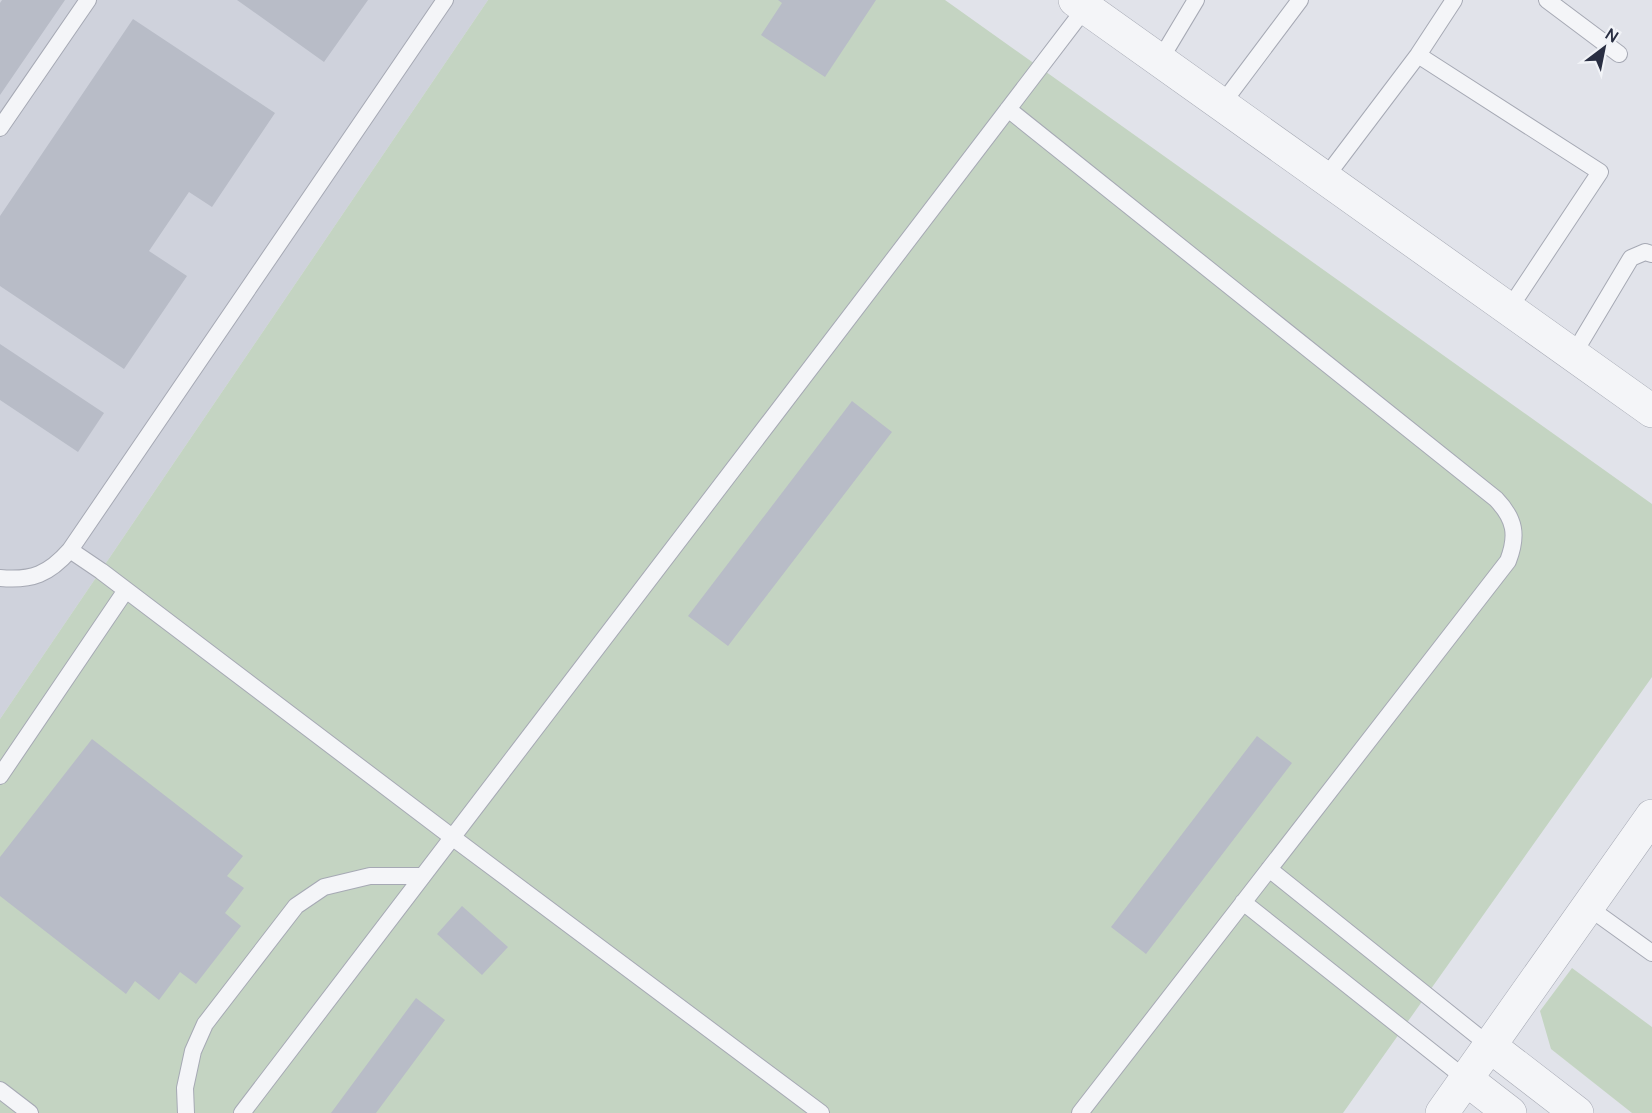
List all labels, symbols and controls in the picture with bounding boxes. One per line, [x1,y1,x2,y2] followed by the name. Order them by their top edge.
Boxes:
[1574,18,1634,78] north arrow
[1601,23,1623,48] text: N

